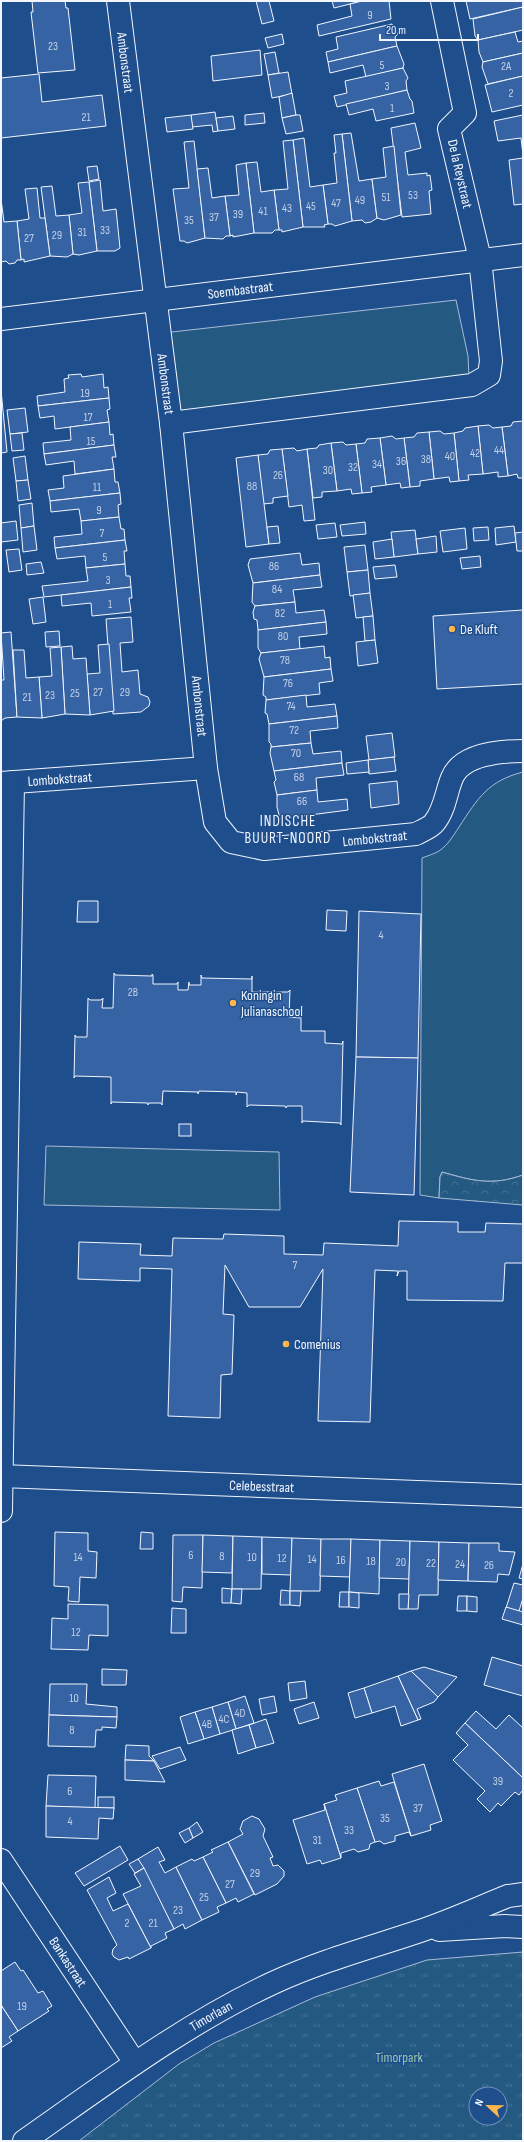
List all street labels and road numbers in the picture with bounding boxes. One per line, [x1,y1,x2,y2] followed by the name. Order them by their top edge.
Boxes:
[113,30,138,94] street label: Ambonstraat
[444,138,476,210] street label: De la Reystraat
[207,277,274,302] street label: Soembastraat
[154,352,178,415] street label: Ambonstraat
[188,674,211,737] street label: Ambonstraat
[27,768,93,790] street label: Lombokstraat
[342,826,408,850] street label: Lombokstraat
[229,1476,295,1496] street label: Celebesstraat
[46,1934,91,1990] street label: Bankastraat
[186,1997,235,2035] street label: Timorlaan

